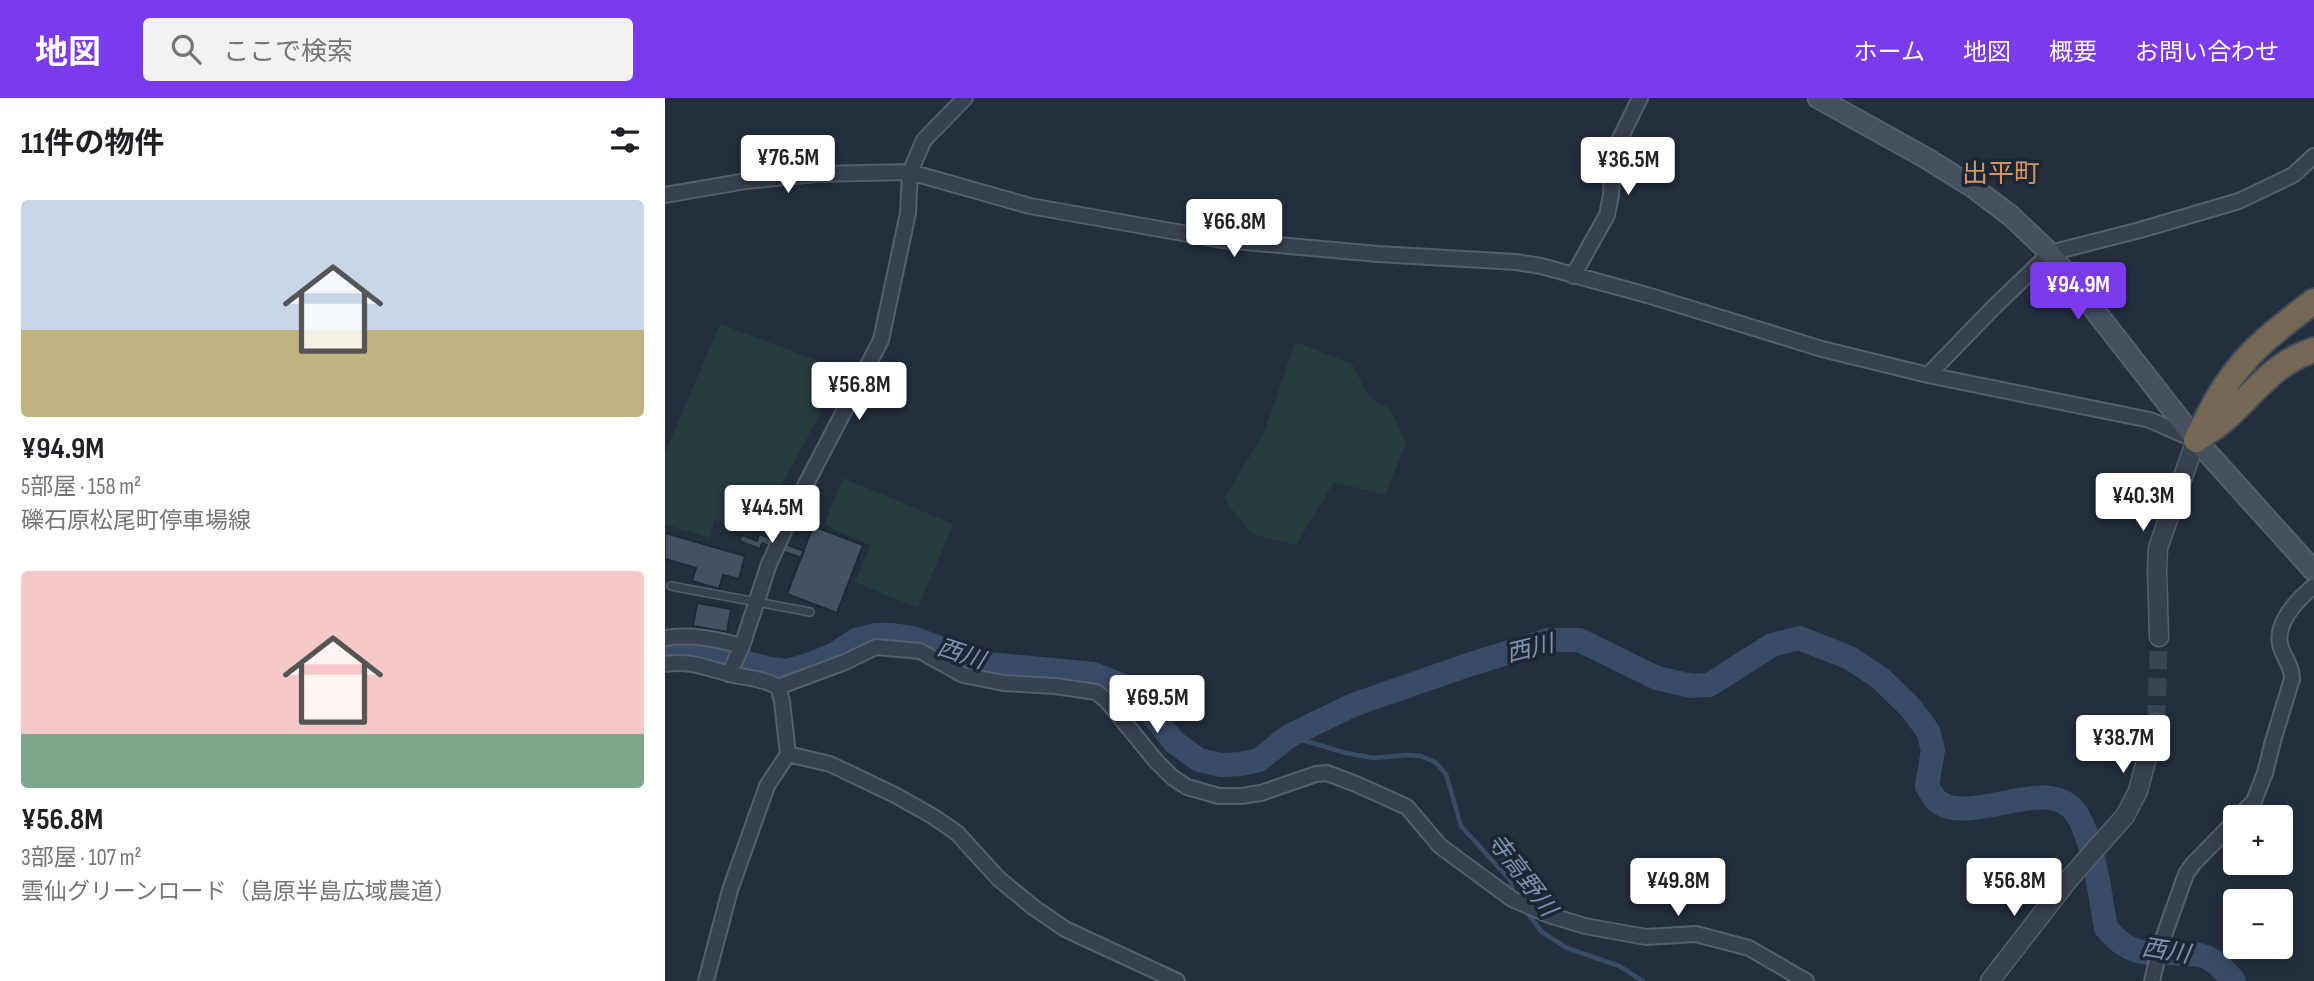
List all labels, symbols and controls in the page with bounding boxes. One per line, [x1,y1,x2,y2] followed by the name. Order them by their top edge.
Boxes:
[143,18,633,81] search box
[167,30,205,68] icon: search
[35,33,101,73] text: 地図
[223,37,353,68] text: ここで検索
[1854,38,1925,67] text: ホーム
[1963,38,2011,67] text: 地図
[2049,38,2097,67] text: 概要
[2135,38,2279,67] text: お問い合わせ
[606,121,644,159] icon: filters
[21,126,165,162] text: 11件の物件
[731,136,845,195] pin: ¥76.5M
[1571,138,1685,197] pin: ¥36.5M
[757,144,819,172] text: ¥76.5M
[1597,146,1659,174] text: ¥36.5M
[1962,159,2040,190] district label: 出平町
[1177,200,1291,259] pin: ¥66.8M
[1202,208,1266,236] text: ¥66.8M
[270,246,396,372] icon: home
[2021,262,2135,322] pin: ¥94.9M
[2046,271,2110,299] text: ¥94.9M
[802,362,916,422] pin: ¥56.8M
[828,371,890,399] text: ¥56.8M
[21,431,104,467] text: ¥94.9M
[21,473,141,501] text: 5部屋 · 158 m²
[2086,474,2200,533] pin: ¥40.3M
[2112,482,2174,510] text: ¥40.3M
[715,486,829,545] pin: ¥44.5M
[741,494,803,522] text: ¥44.5M
[21,507,251,535] text: 礫石原松尾町停車場線
[270,617,396,743] icon: home
[1503,628,1560,669] water label: 西川
[934,633,991,676] water label: 西川
[1100,676,1214,735] pin: ¥69.5M
[1126,684,1188,712] text: ¥69.5M
[2066,716,2180,775] pin: ¥38.7M
[2092,724,2154,752] text: ¥38.7M
[21,802,103,838] text: ¥56.8M
[2223,805,2293,959] map controls
[2223,805,2293,875] button: +
[1482,828,1564,924] water label: 寺高野川
[21,844,142,872] text: 3部屋 · 107 m²
[1621,858,1735,918] pin: ¥49.8M
[1957,858,2071,918] pin: ¥56.8M
[1646,867,1710,895] text: ¥49.8M
[1983,867,2045,895] text: ¥56.8M
[21,878,457,906] text: 雲仙グリーンロード（島原半島広域農道）
[2223,889,2293,959] button: −
[2140,933,2195,970] water label: 西川

